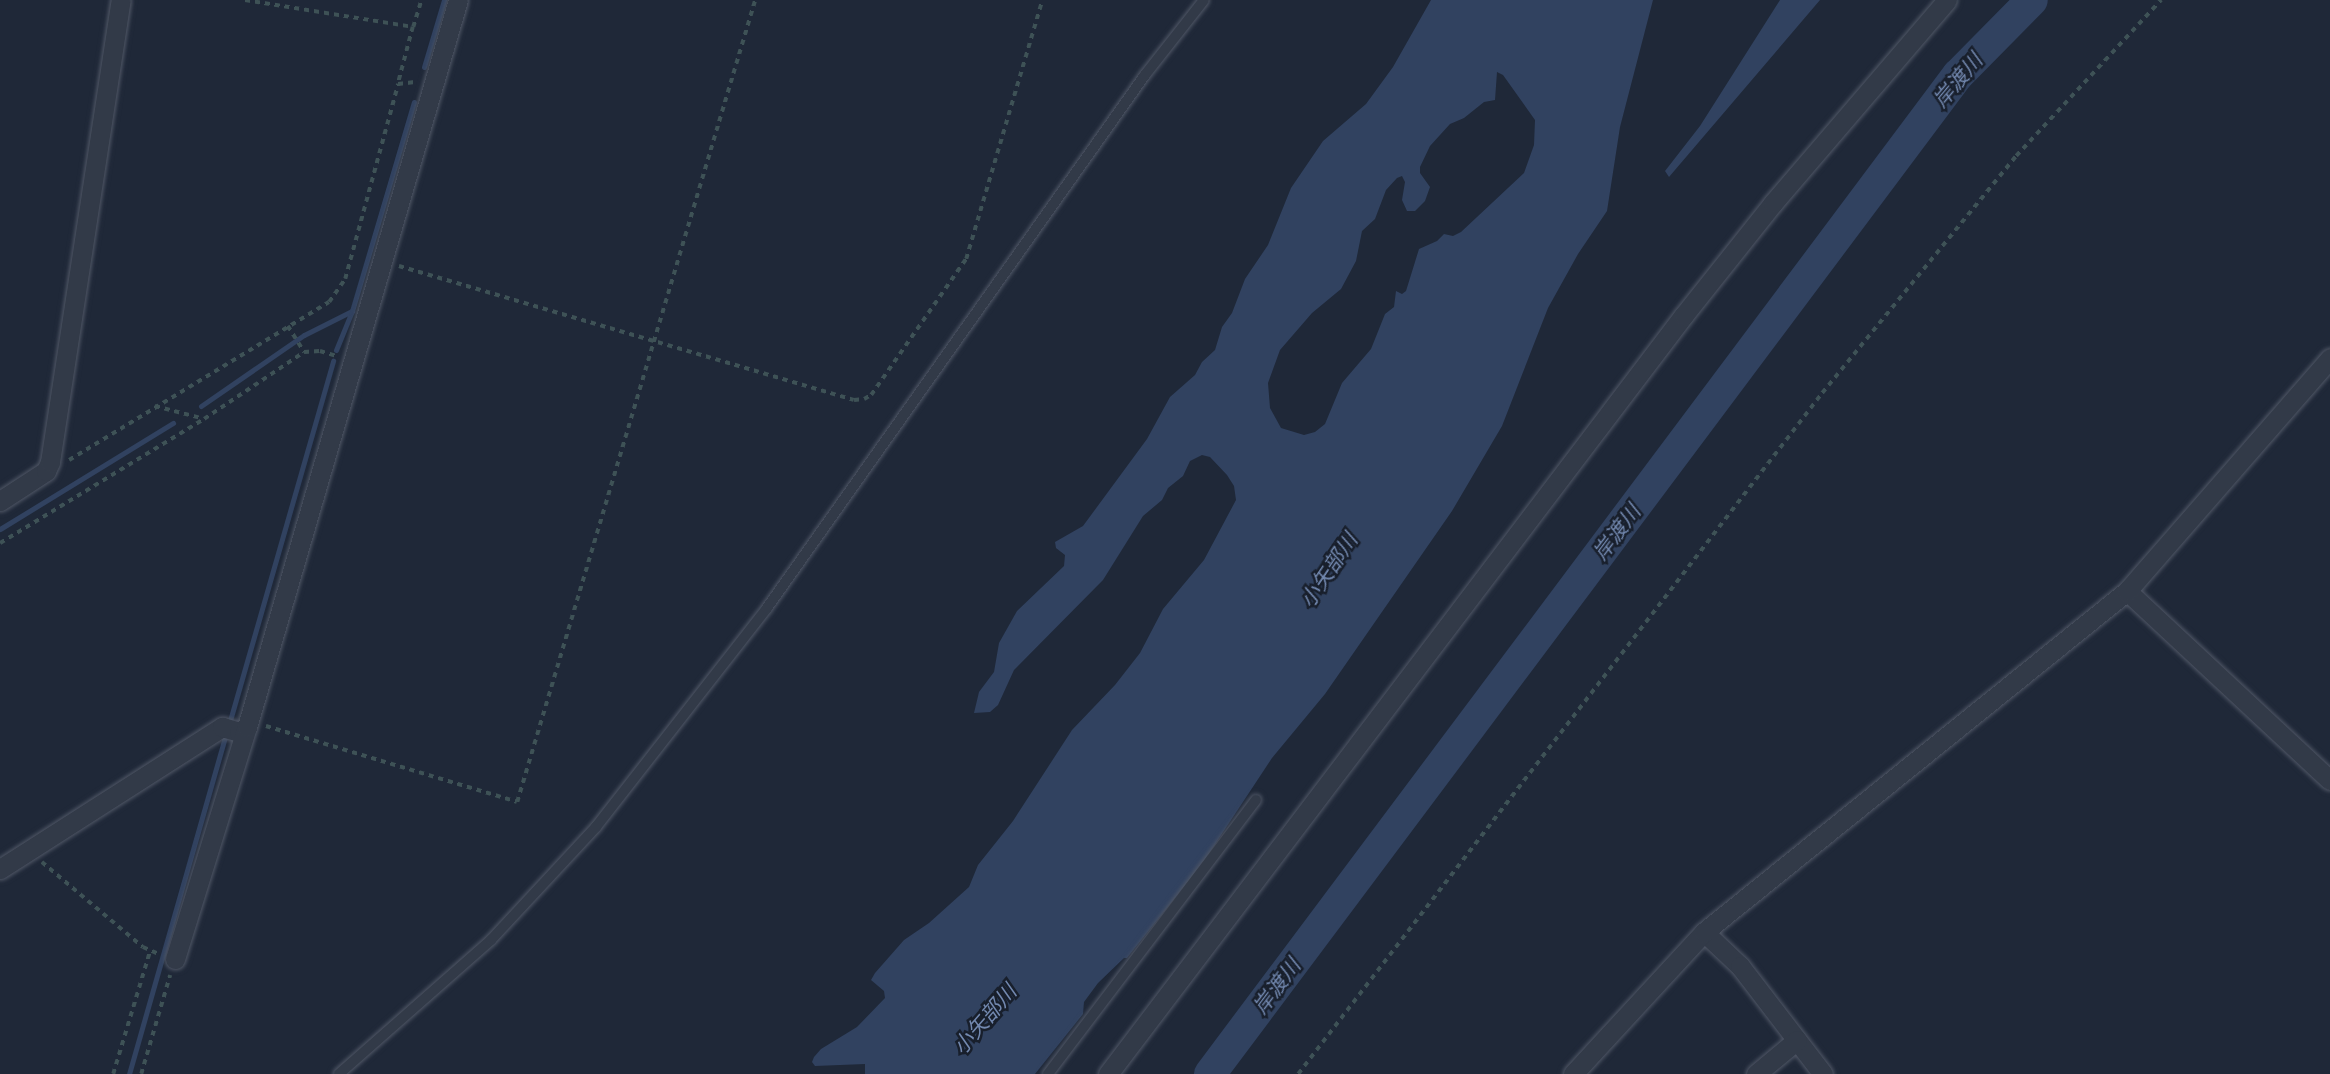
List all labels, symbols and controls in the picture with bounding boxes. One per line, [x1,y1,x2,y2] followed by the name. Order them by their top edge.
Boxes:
[1927,48,1987,112] water label: 岸渡川
[1587,499,1645,565] water label: 岸渡川
[1294,528,1362,612] water label: 小矢部川
[1247,953,1305,1019] water label: 岸渡川
[947,979,1021,1059] water label: 小矢部川

